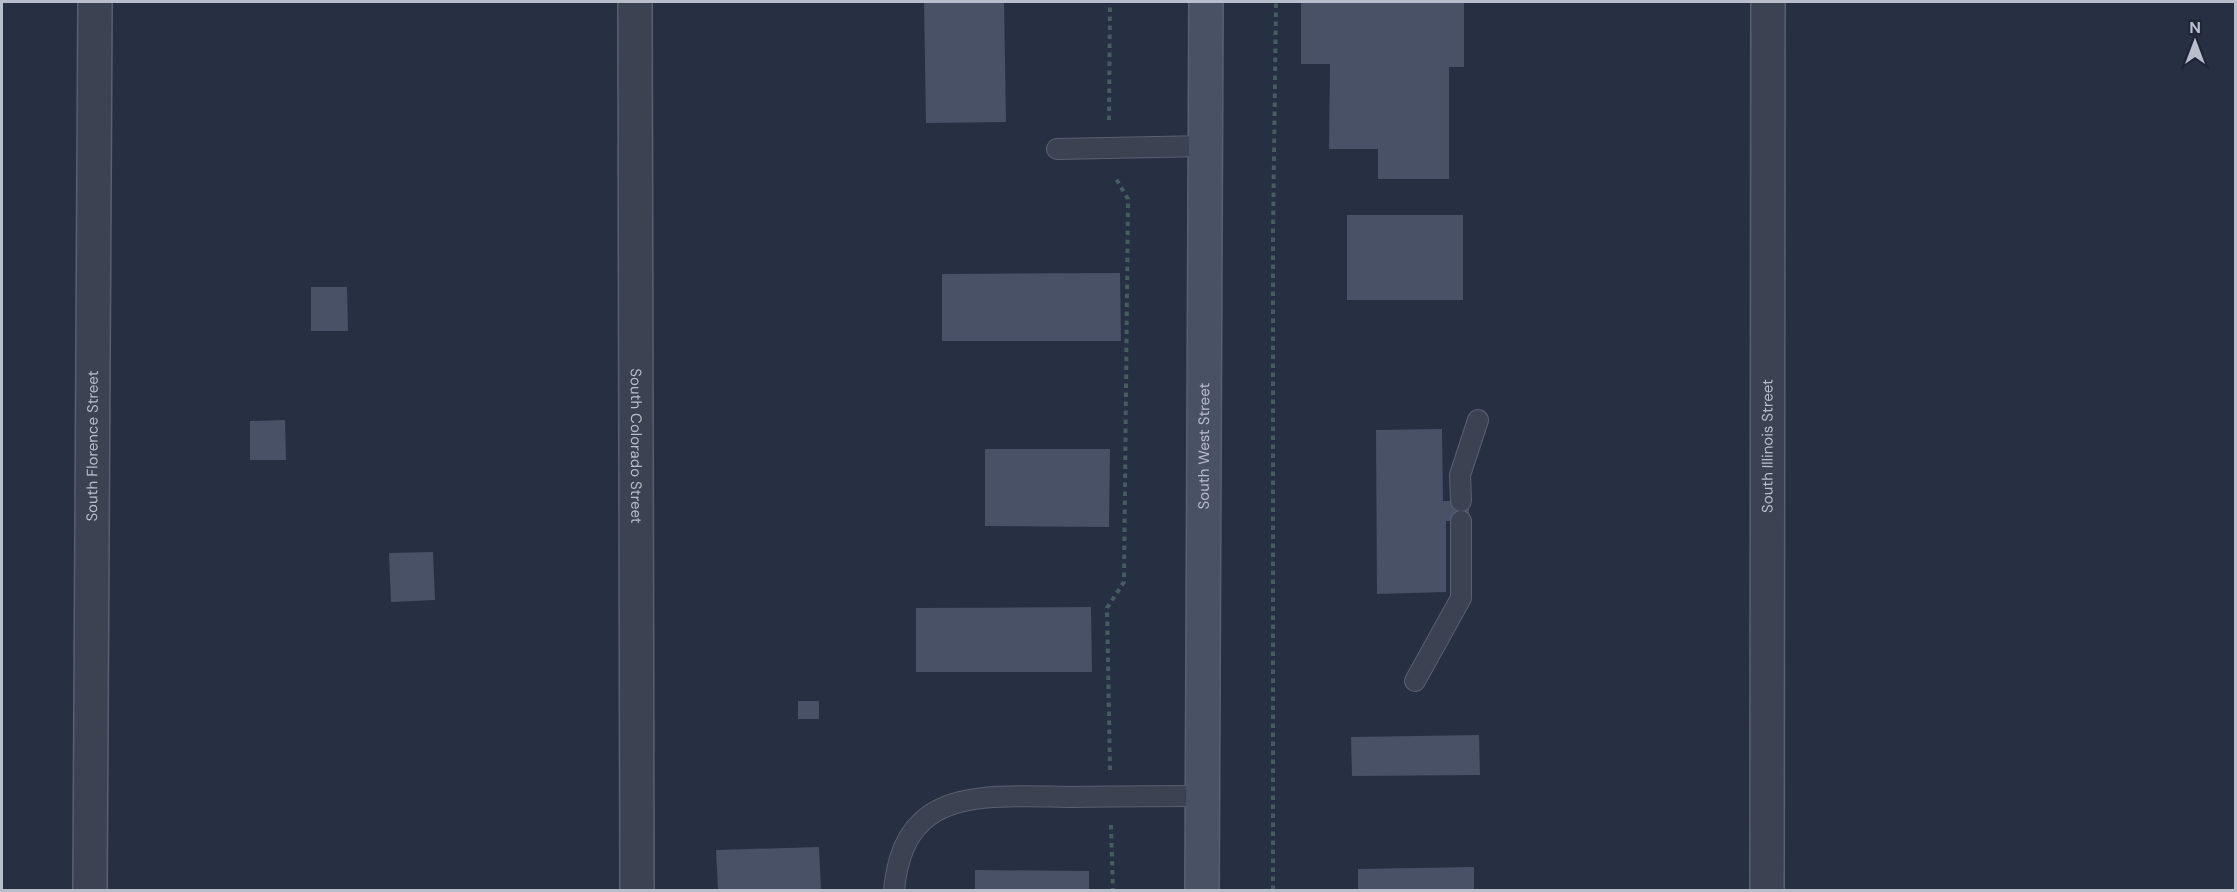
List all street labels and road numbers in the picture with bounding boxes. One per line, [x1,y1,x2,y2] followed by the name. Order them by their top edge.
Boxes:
[626,368,646,524] street label: South Colorado Street
[82,370,103,522] street label: South Florence Street
[1757,379,1778,513] street label: South Illinois Street
[1194,383,1214,509] street label: South West Street

